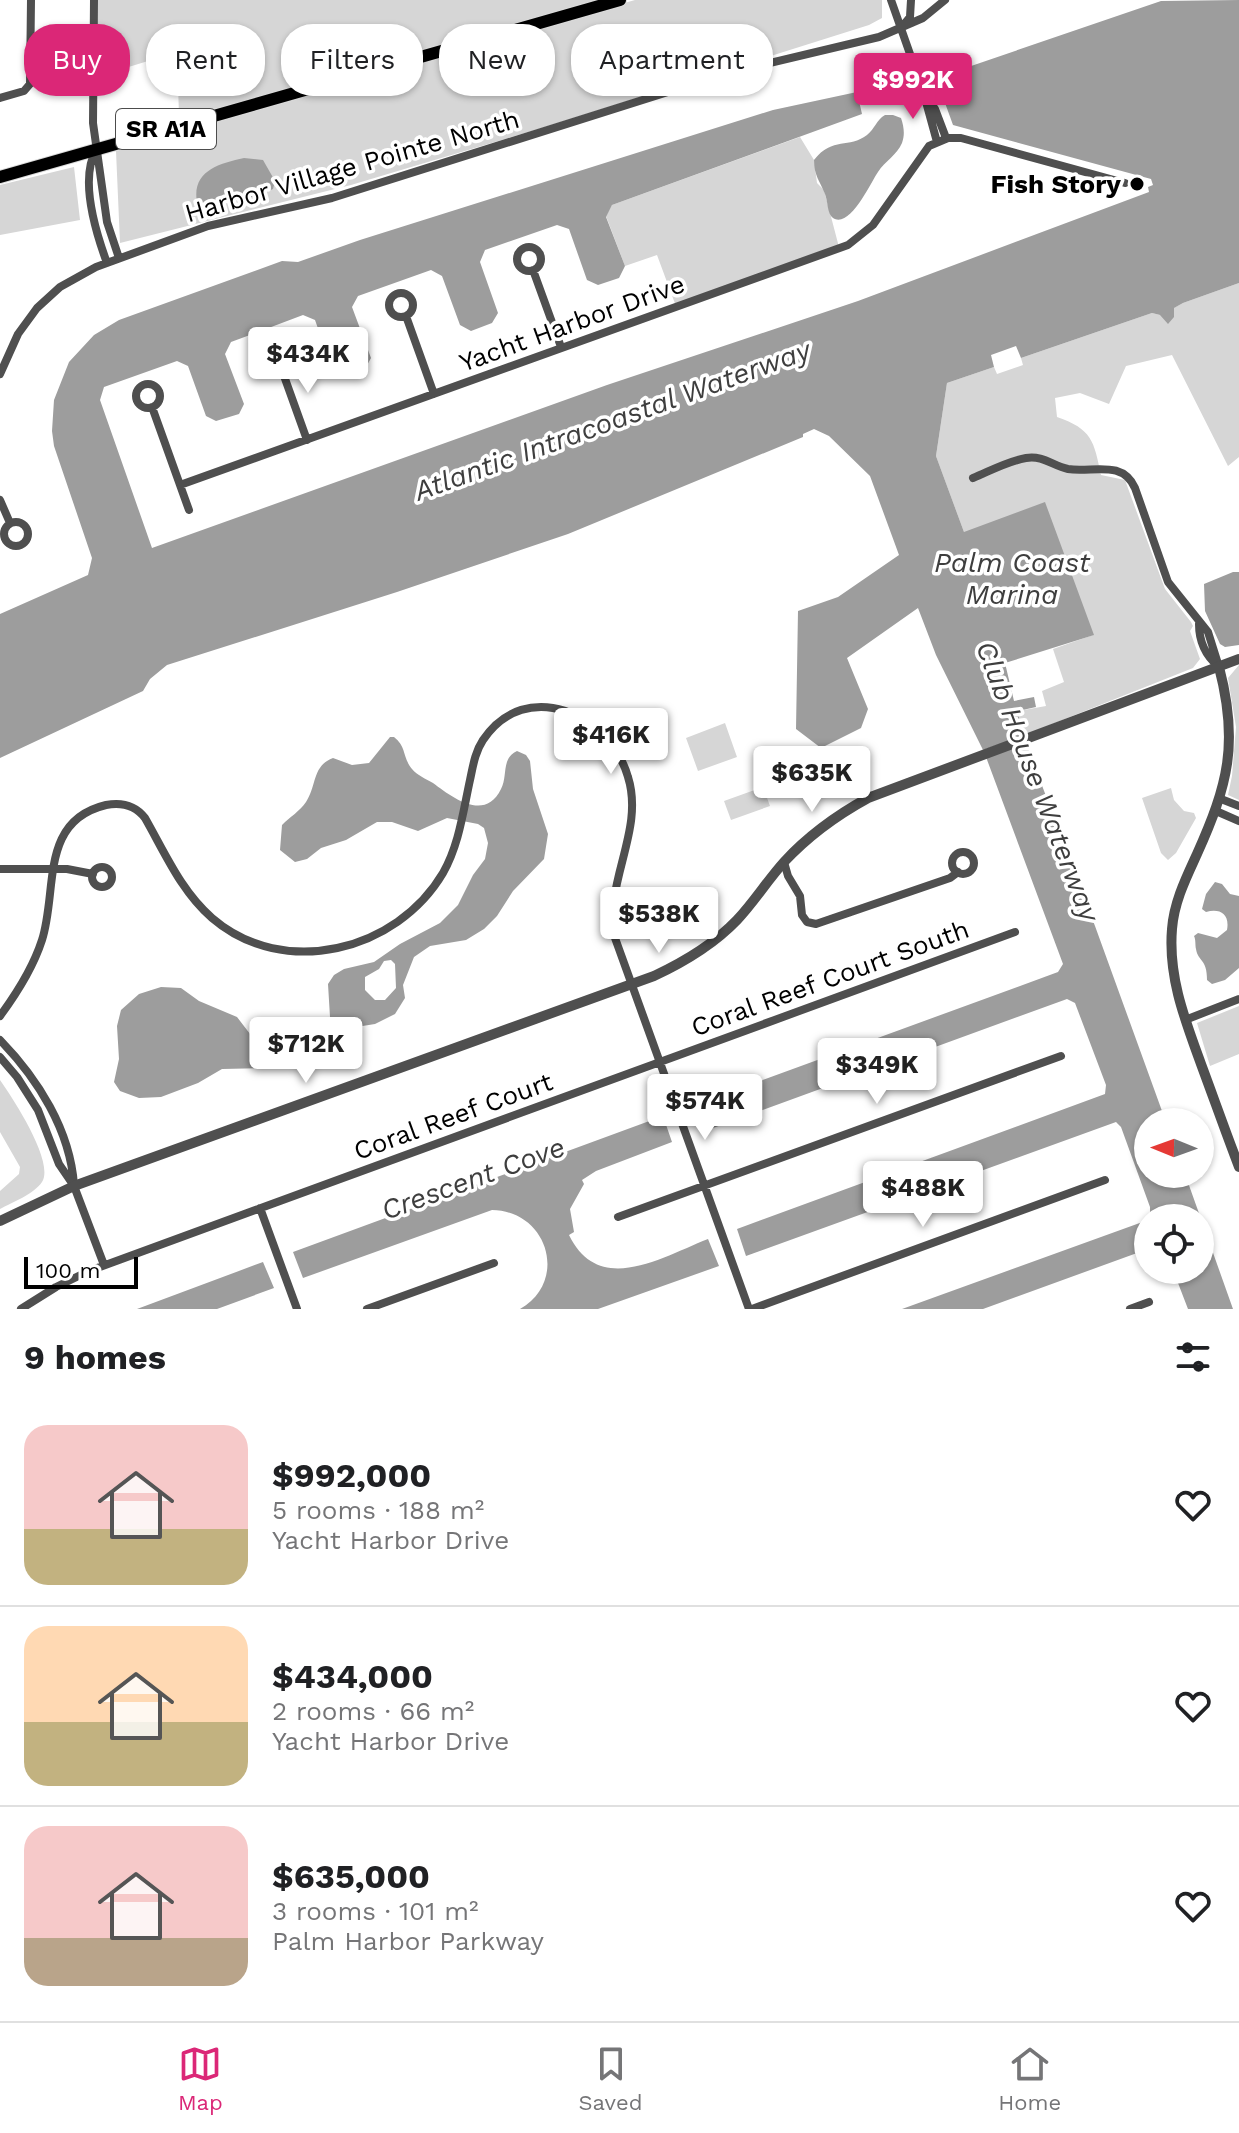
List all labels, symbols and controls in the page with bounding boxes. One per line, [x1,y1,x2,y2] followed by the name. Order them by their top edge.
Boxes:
[24,24,130,96] chip: Buy
[146,24,265,96] chip: Rent
[281,24,423,96] chip: Filters
[439,24,555,96] chip: New
[571,24,773,96] chip: Apartment
[857,53,969,121] pin: $992K
[872,64,954,94] text: $992K
[181,104,523,228] street label: Harbor Village Pointe North
[116,109,216,149] road number: SR A1A
[991,169,1121,199] place label: Fish Story
[1128,175,1146,193] marker: Fish Story
[455,268,689,378] street label: Yacht Harbor Drive
[252,327,364,395] pin: $434K
[409,333,817,508] water label: Atlantic Intracoastal Waterway
[266,338,350,368] text: $434K
[934,546,1091,611] water label: Palm Coast Marina
[969,636,1107,928] water label: Club House Waterway
[555,708,667,776] pin: $416K
[572,719,650,749] text: $416K
[756,746,868,814] pin: $635K
[771,757,853,787] text: $635K
[603,887,715,955] pin: $538K
[618,898,700,928] text: $538K
[687,914,973,1042] street label: Coral Reef Court South
[250,1017,362,1085] pin: $712K
[267,1028,345,1058] text: $712K
[821,1038,933,1106] pin: $349K
[836,1049,918,1079] text: $349K
[350,1066,557,1166] street label: Coral Reef Court
[649,1074,761,1142] pin: $574K
[665,1085,745,1115] text: $574K
[1134,1108,1214,1188] north arrow
[1134,1108,1214,1284] map controls
[377,1130,569,1227] water label: Crescent Cove
[867,1161,979,1229] pin: $488K
[881,1172,965,1202] text: $488K
[1134,1204,1214,1284] button: locate
[24,1253,138,1289] scale bar
[36,1258,100,1283] text: 100 m
[1171,1335,1215,1379] icon: filters
[24,1337,166,1377] text: 9 homes
[272,1455,431,1495] text: $992,000
[88,1457,184,1553] icon: home
[1171,1483,1215,1527] icon: heart
[272,1495,484,1525] text: 5 rooms · 188 m²
[272,1525,509,1555] text: Yacht Harbor Drive
[272,1656,433,1696] text: $434,000
[88,1658,184,1754] icon: home
[1171,1684,1215,1728] icon: heart
[272,1696,474,1726] text: 2 rooms · 66 m²
[272,1726,509,1756] text: Yacht Harbor Drive
[272,1856,430,1896] text: $635,000
[88,1858,184,1954] icon: home
[1171,1884,1215,1928] icon: heart
[272,1896,479,1926] text: 3 rooms · 101 m²
[272,1926,544,1956] text: Palm Harbor Parkway
[178,2042,223,2115] tab: Map
[579,2042,642,2115] tab: Saved
[998,2042,1061,2115] tab: Home

